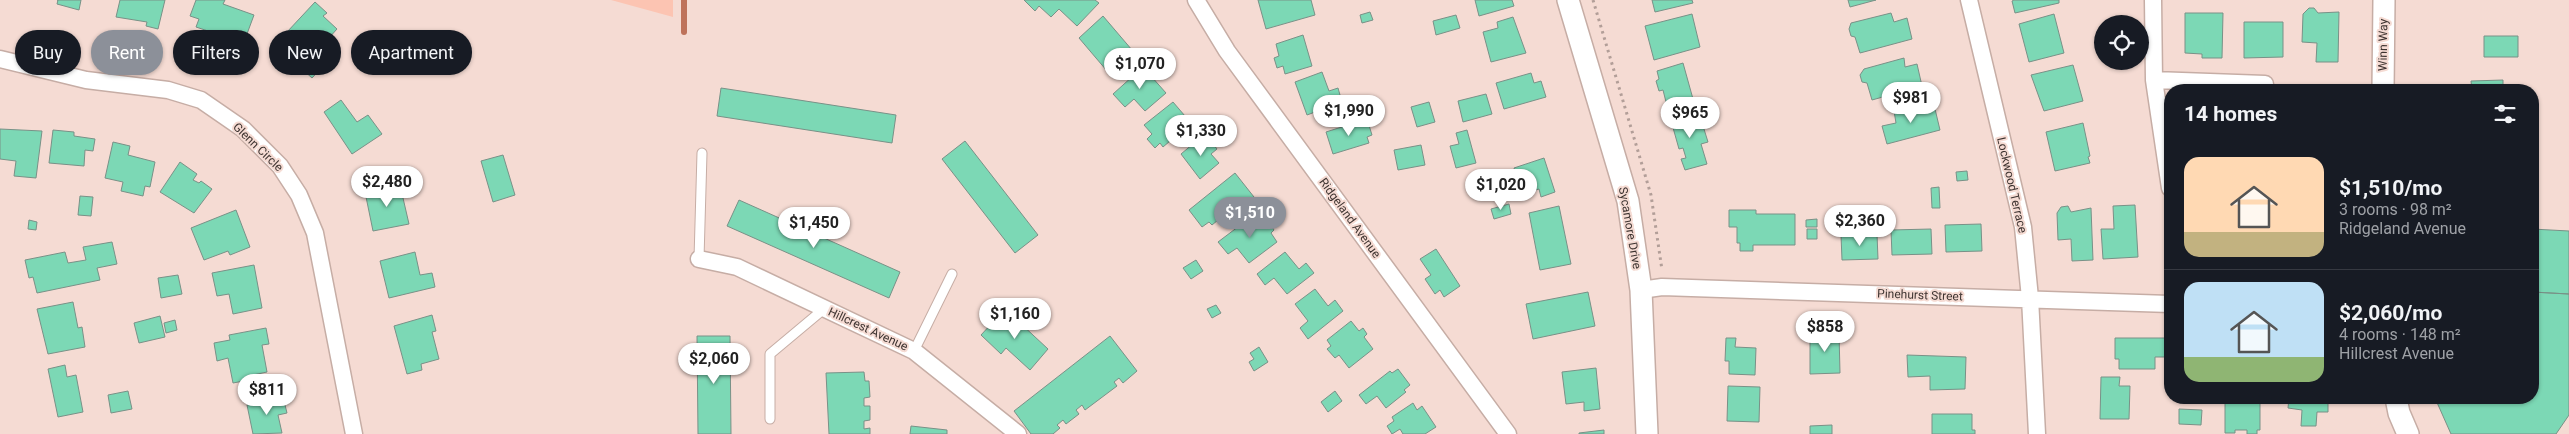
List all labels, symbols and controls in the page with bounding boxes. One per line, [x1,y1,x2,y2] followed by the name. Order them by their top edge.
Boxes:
[2094,15,2149,70] map controls
[2094,15,2149,70] button: locate
[2376,18,2390,71] street label: Winn Way
[15,30,81,75] chip: Buy
[91,30,163,75] chip: Rent
[173,30,259,75] chip: Filters
[269,30,341,75] chip: New
[351,30,472,75] chip: Apartment
[1099,48,1181,90] pin: $1,070
[1115,54,1165,73] text: $1,070
[1881,82,1941,124] pin: $981
[1893,88,1929,107] text: $981
[1308,94,1390,137] pin: $1,990
[1660,96,1720,139] pin: $965
[2491,100,2519,128] icon: filters
[1324,101,1374,120] text: $1,990
[2184,102,2277,126] text: 14 homes
[1672,103,1708,122] text: $965
[1160,114,1242,157] pin: $1,330
[230,120,286,174] street label: Glenn Circle
[1176,121,1226,140] text: $1,330
[1994,136,2030,234] street label: Lockwood Terrace
[346,166,428,208] pin: $2,480
[1460,168,1542,211] pin: $1,020
[362,172,412,191] text: $2,480
[1316,175,1384,261] street label: Ridgeland Avenue
[1476,175,1526,194] text: $1,020
[2339,176,2442,200] text: $1,510/mo
[2224,177,2284,237] icon: home
[1616,186,1644,270] street label: Sycamore Drive
[1209,196,1291,239] pin: $1,510
[2339,200,2452,219] text: 3 rooms · 98 m²
[1225,203,1275,222] text: $1,510
[1819,204,1901,247] pin: $2,360
[773,206,855,249] pin: $1,450
[1835,211,1885,230] text: $2,360
[789,213,839,232] text: $1,450
[2339,219,2466,238] text: Ridgeland Avenue
[1877,287,1963,303] street label: Pinehurst Street
[974,298,1056,340] pin: $1,160
[2339,301,2442,325] text: $2,060/mo
[2224,302,2284,362] icon: home
[826,304,910,354] street label: Hillcrest Avenue
[990,304,1040,323] text: $1,160
[1795,310,1855,353] pin: $858
[1807,317,1843,336] text: $858
[2339,325,2461,344] text: 4 rooms · 148 m²
[673,342,755,385] pin: $2,060
[2339,344,2454,363] text: Hillcrest Avenue
[689,349,739,368] text: $2,060
[237,374,297,416] pin: $811
[249,380,285,399] text: $811

